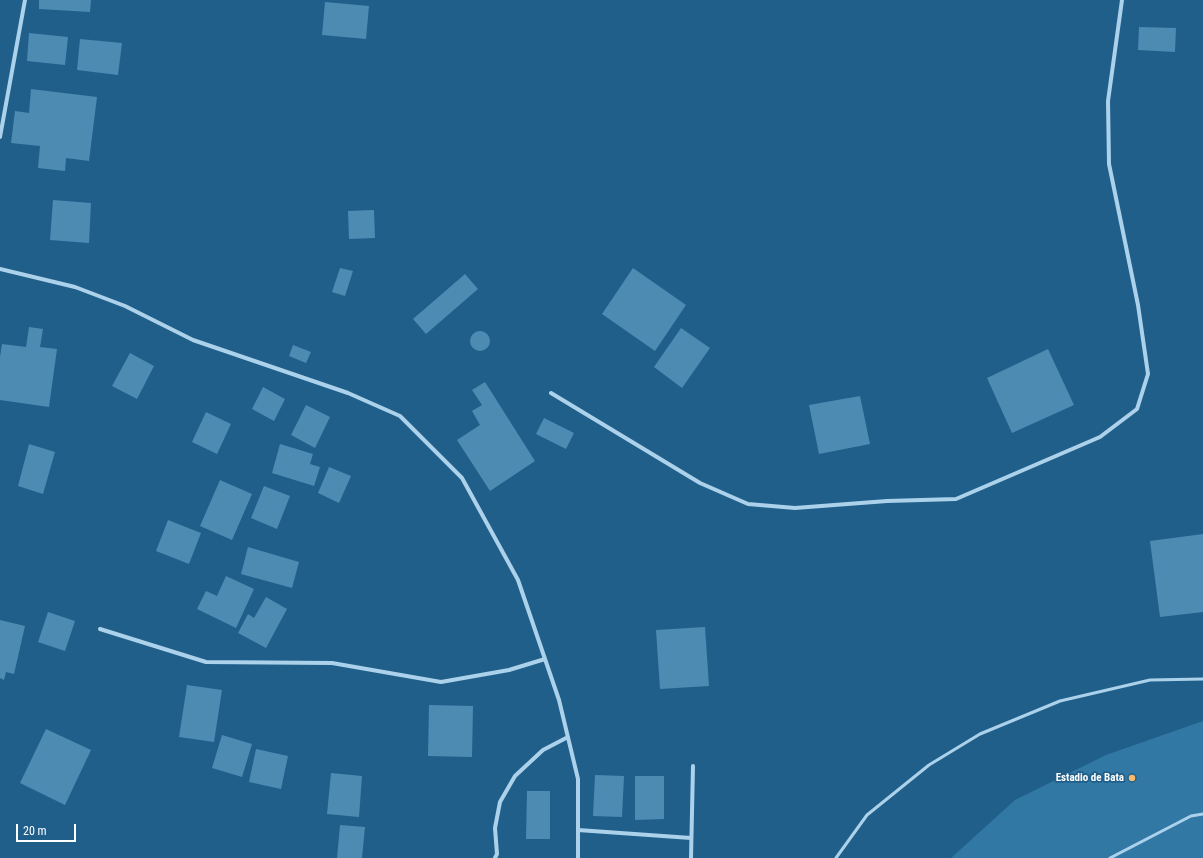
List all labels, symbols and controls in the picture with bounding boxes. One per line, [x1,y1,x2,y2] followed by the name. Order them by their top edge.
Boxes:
[1056,771,1124,785] place label: Estadio de Bata
[1127,773,1137,783] marker: Estadio de Bata
[18,816,78,842] scale bar
[23,824,47,838] text: 20 m

